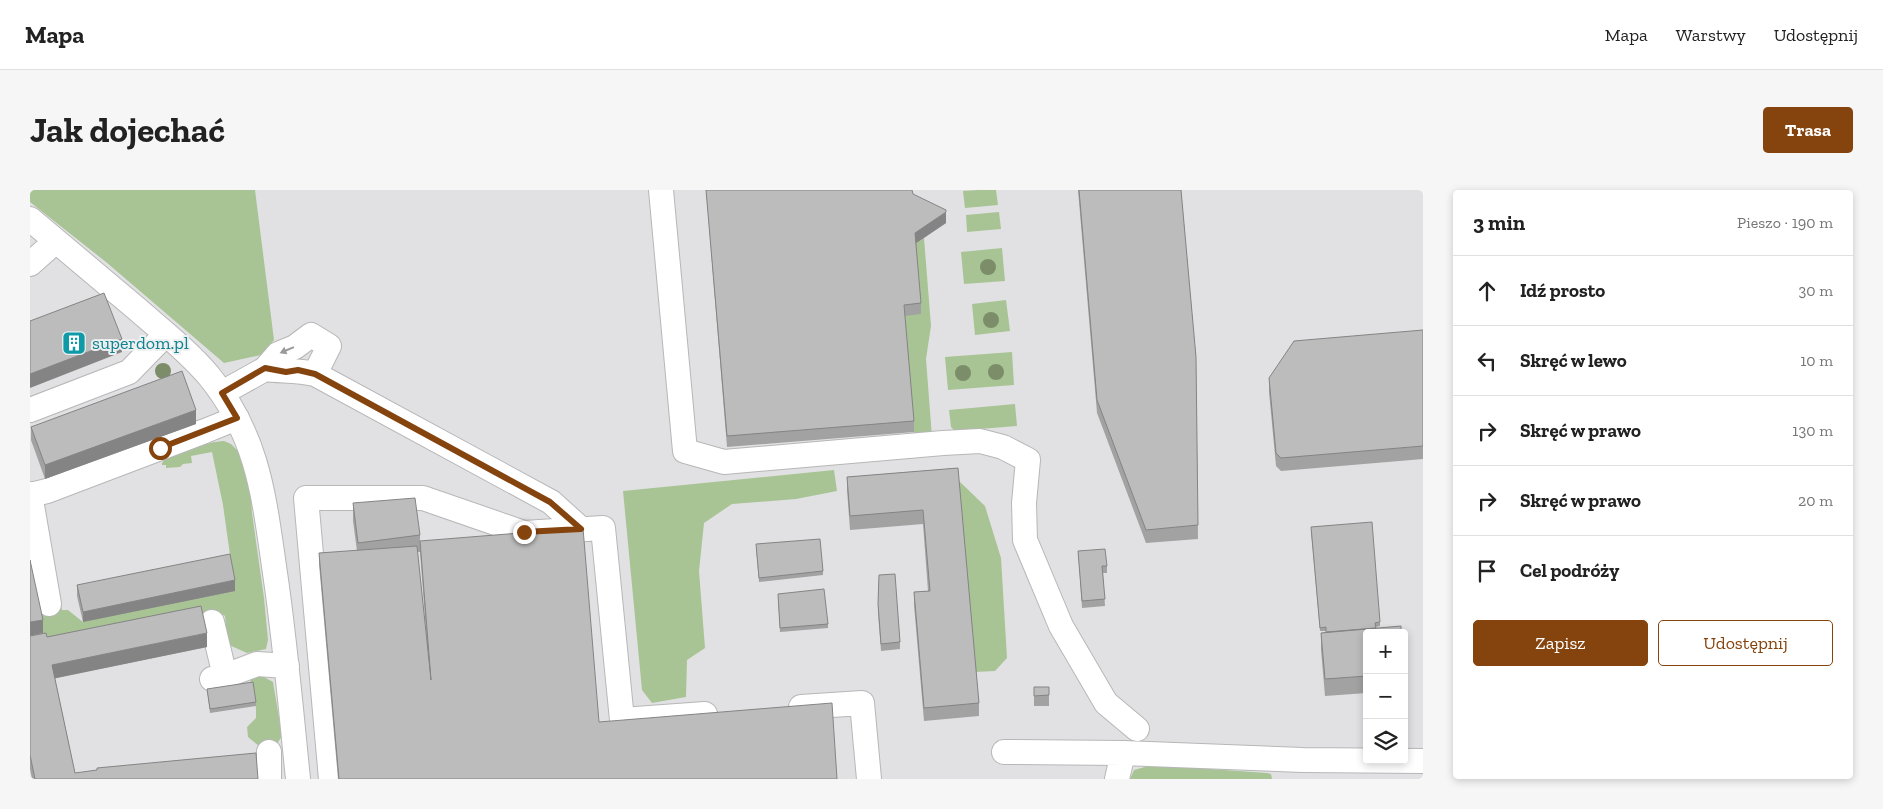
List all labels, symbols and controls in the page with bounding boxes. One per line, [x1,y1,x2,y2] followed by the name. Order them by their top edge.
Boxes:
[25,20,84,49] text: Mapa
[1605,24,1648,46] text: Mapa
[1676,24,1746,46] text: Warstwy
[1774,24,1858,46] text: Udostępnij
[1763,107,1853,153] button: Trasa
[30,109,225,151] text: Jak dojechać
[1473,210,1525,235] text: 3 min
[1737,213,1833,232] text: Pieszo · 190 m
[1473,277,1501,305] icon: ahead
[1520,279,1605,302] text: Idź prosto
[1799,281,1833,300] text: 30 m
[61,330,87,356] building icon: superdom.pl
[92,332,189,354] place label: superdom.pl
[280,347,294,355] one-way arrow
[1473,347,1501,375] icon: left
[1520,349,1627,372] text: Skręć w lewo
[1800,351,1833,370] text: 10 m
[1473,417,1501,445] icon: right
[1520,419,1641,442] text: Skręć w prawo
[1792,421,1833,440] text: 130 m
[149,437,172,460] route start
[1473,487,1501,515] icon: right
[1520,489,1641,512] text: Skręć w prawo
[1798,491,1833,510] text: 20 m
[513,521,536,544] route end
[1473,557,1501,585] icon: arrive
[1520,559,1619,582] text: Cel podróży
[1473,620,1648,666] button: Zapisz
[1658,620,1833,666] button: Udostępnij
[1363,629,1408,764] map controls
[1363,629,1408,674] button: +
[1363,674,1408,719] button: −
[1363,719,1408,764] button: layers

